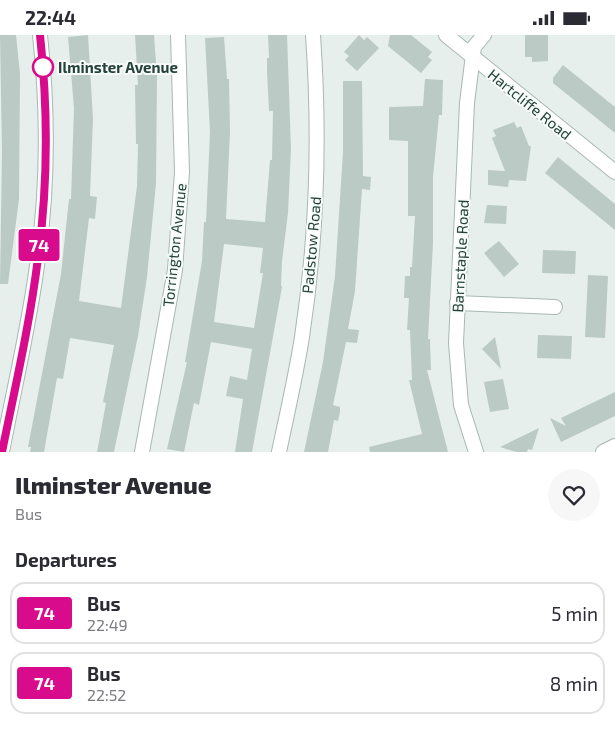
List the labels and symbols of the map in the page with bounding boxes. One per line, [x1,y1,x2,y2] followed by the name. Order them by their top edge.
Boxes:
[32,56,54,78] marker: Ilminster Avenue
[58,58,178,76] place label: Ilminster Avenue
[485,65,575,143] street label: Hartcliffe Road
[159,182,189,308] street label: Torrington Avenue
[298,196,324,294] street label: Padstow Road
[448,199,472,313] street label: Barnstaple Road
[16,229,62,261] line badge: 74

